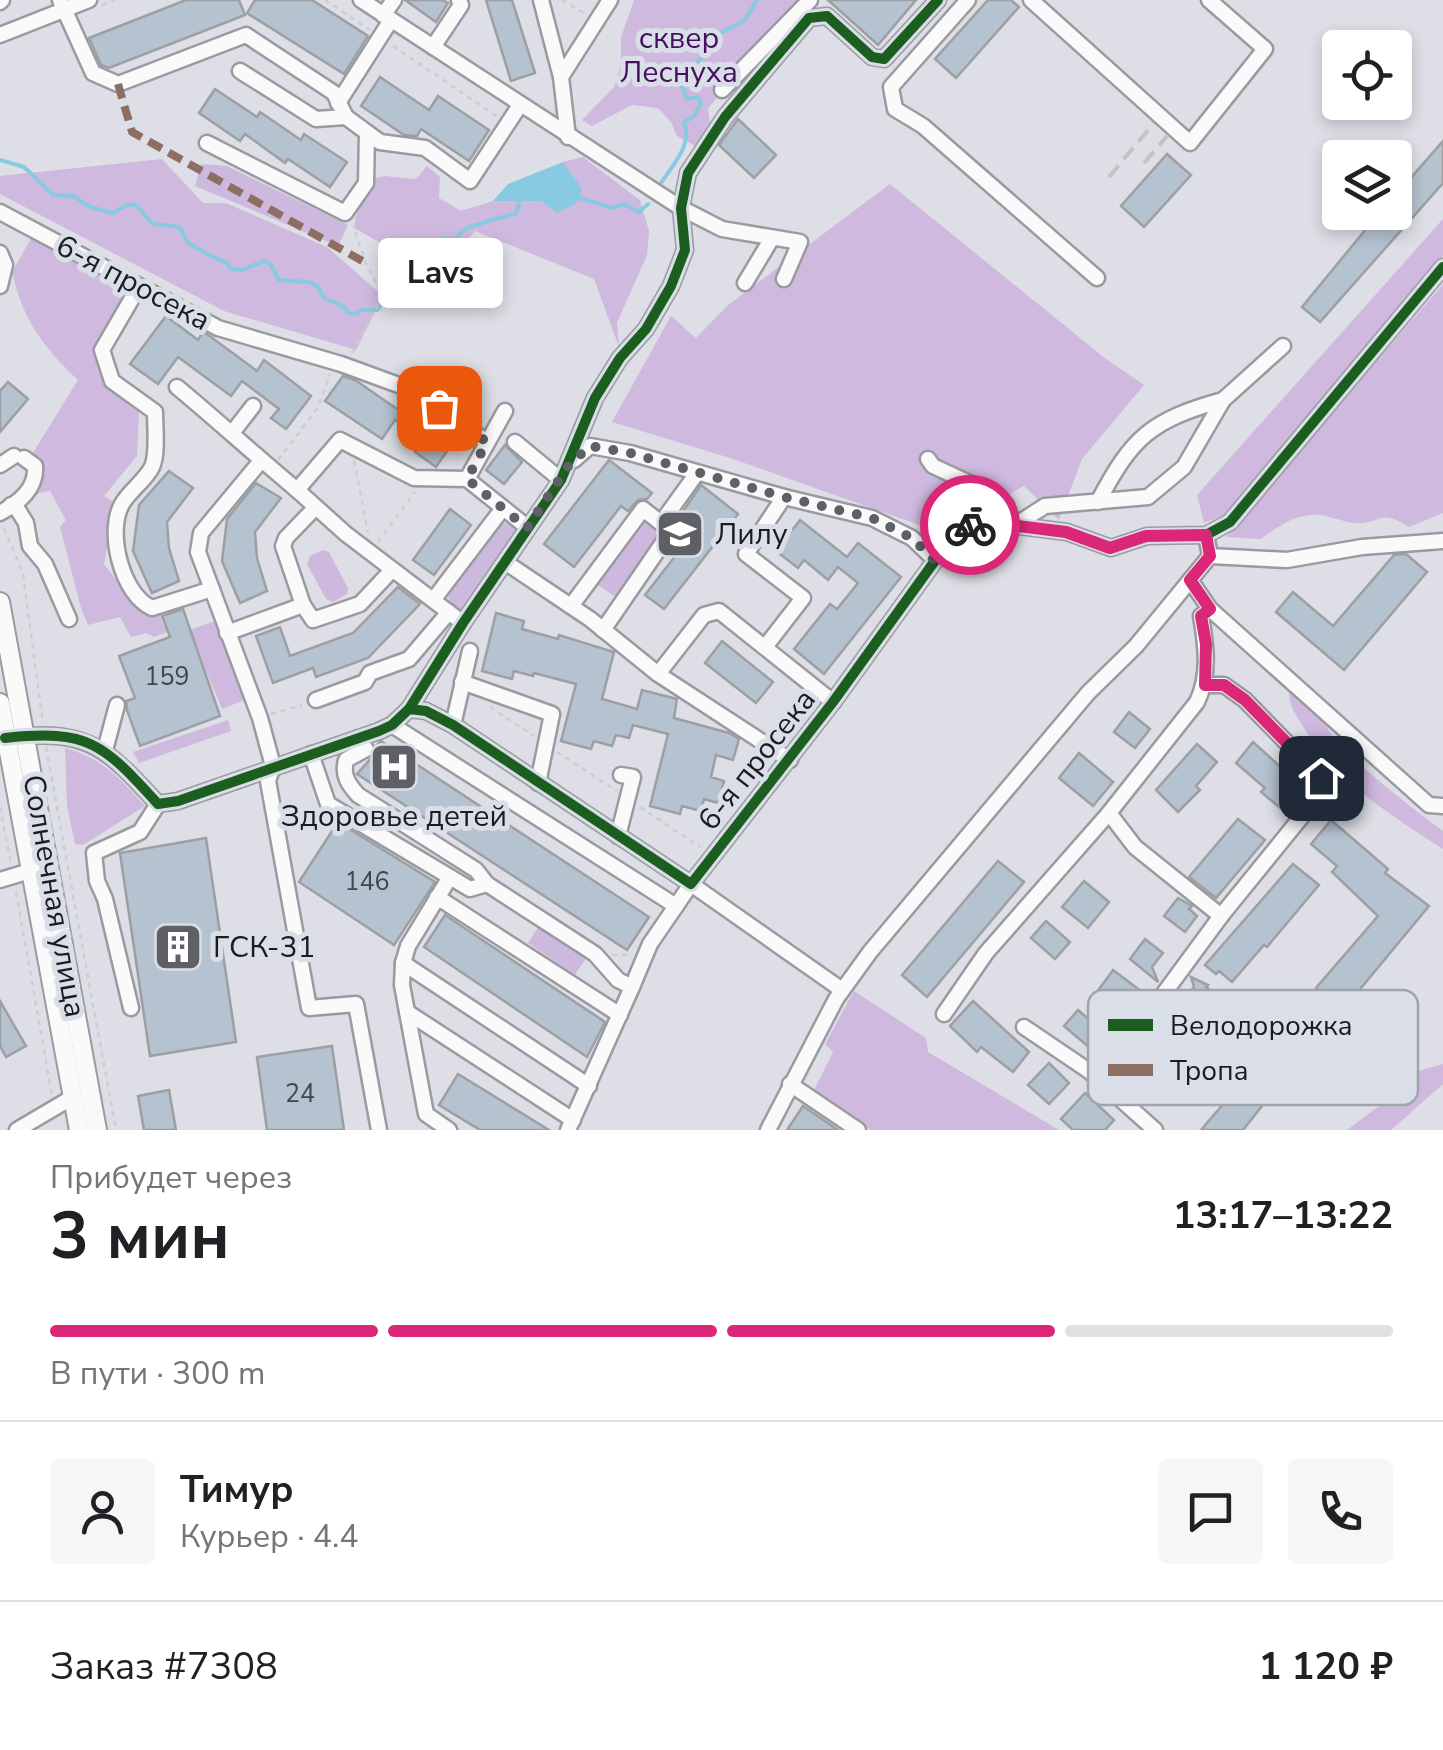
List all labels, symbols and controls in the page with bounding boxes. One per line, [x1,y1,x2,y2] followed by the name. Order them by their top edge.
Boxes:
[620,18,738,93] park label: сквер Леснуха
[1322,30,1412,230] map controls
[1322,30,1412,120] button: locate
[1322,140,1412,230] button: layers
[49,225,217,341] street label: 6-я просека
[376,238,502,308] callout: Lavs
[407,251,474,294] text: Lavs
[397,366,482,451] pin
[412,381,467,436] icon: bag
[920,475,1020,575] courier
[943,498,998,553] icon: bike
[654,508,706,560] school or university icon: Лилу
[715,514,788,555] place label: Лилу
[144,660,190,694] house number: 159
[689,681,825,839] street label: 6-я просека
[1279,736,1364,821] pin
[368,741,420,793] hospital icon: Здоровье детей
[1294,751,1349,806] icon: home
[12,772,96,1020] street label: Солнечная улица
[281,796,507,837] place label: Здоровье детей
[344,865,390,899] house number: 146
[152,921,204,973] building icon: ГСК-31
[213,927,315,968] place label: ГСК-31
[1088,990,1418,1105] legend
[1170,1007,1353,1045] text: Велодорожка
[1170,1052,1249,1090] text: Тропа
[285,1077,315,1111] house number: 24
[50,1156,292,1199] text: Прибудет через
[1173,1190,1393,1241] text: 13:17–13:22
[50,1192,230,1281] text: 3 мин
[50,1352,265,1395] text: В пути · 300 m
[50,1459,155,1564] button: person
[1158,1459,1263,1564] button: chat
[1288,1459,1393,1564] button: phone
[180,1464,293,1515] text: Тимур
[180,1515,358,1558] text: Курьер · 4.4
[50,1641,278,1692] text: Заказ #7308
[1258,1641,1393,1692] text: 1 120 ₽

